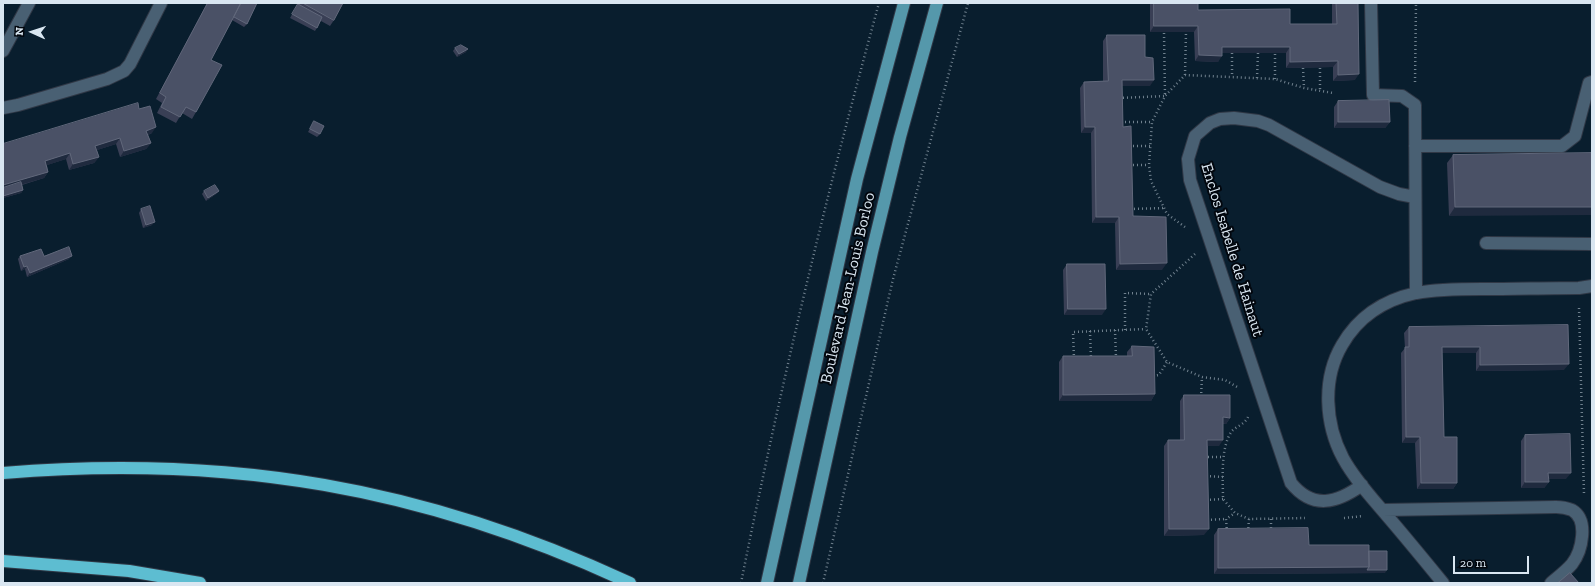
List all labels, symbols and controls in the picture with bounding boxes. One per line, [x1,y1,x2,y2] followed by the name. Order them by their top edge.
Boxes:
[12,12,52,52] north arrow
[13,27,26,36] text: N
[1196,161,1268,339] street label: Enclos Isabelle de Hainaut
[817,190,879,386] street label: Boulevard Jean-Louis Borloo
[1455,548,1531,574] scale bar
[1460,556,1486,570] text: 20 m

